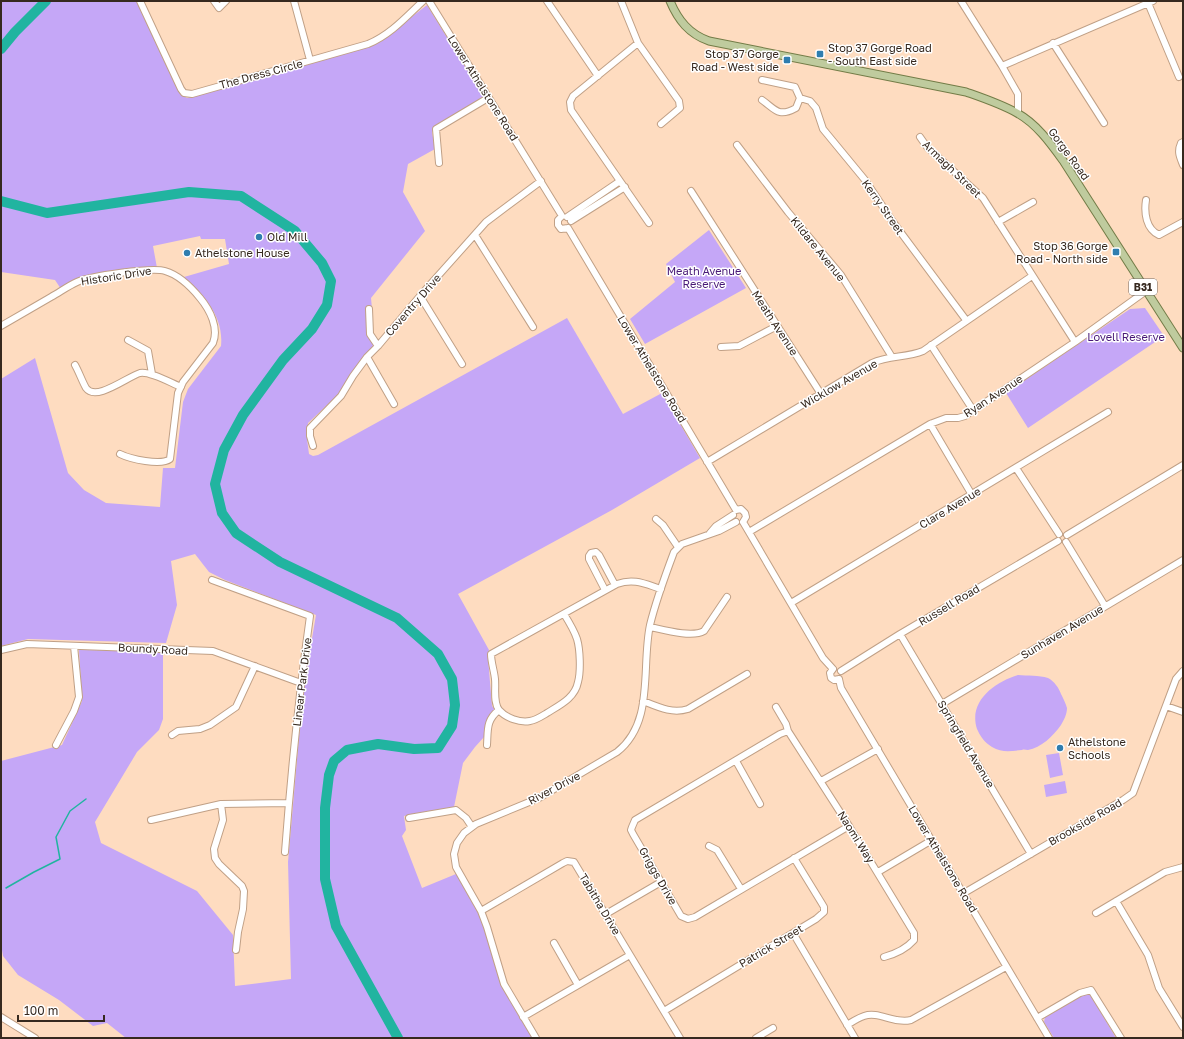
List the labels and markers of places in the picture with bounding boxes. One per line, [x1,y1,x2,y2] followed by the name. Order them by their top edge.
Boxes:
[828,41,932,67] place label: Stop 37 Gorge Road - South East side
[691,47,779,73] place label: Stop 37 Gorge Road - West side
[815,49,825,59] marker: Stop 37 Gorge Road - South East side
[782,55,792,65] marker: Stop 37 Gorge Road - West side
[267,230,308,243] place label: Old Mill
[254,232,264,242] marker: Old Mill
[1016,239,1108,265] place label: Stop 36 Gorge Road - North side
[195,246,290,259] place label: Athelstone House
[1111,247,1121,257] marker: Stop 36 Gorge Road - North side
[182,248,192,258] marker: Athelstone House
[1068,735,1126,761] place label: Athelstone Schools
[1055,743,1065,753] marker: Athelstone Schools

